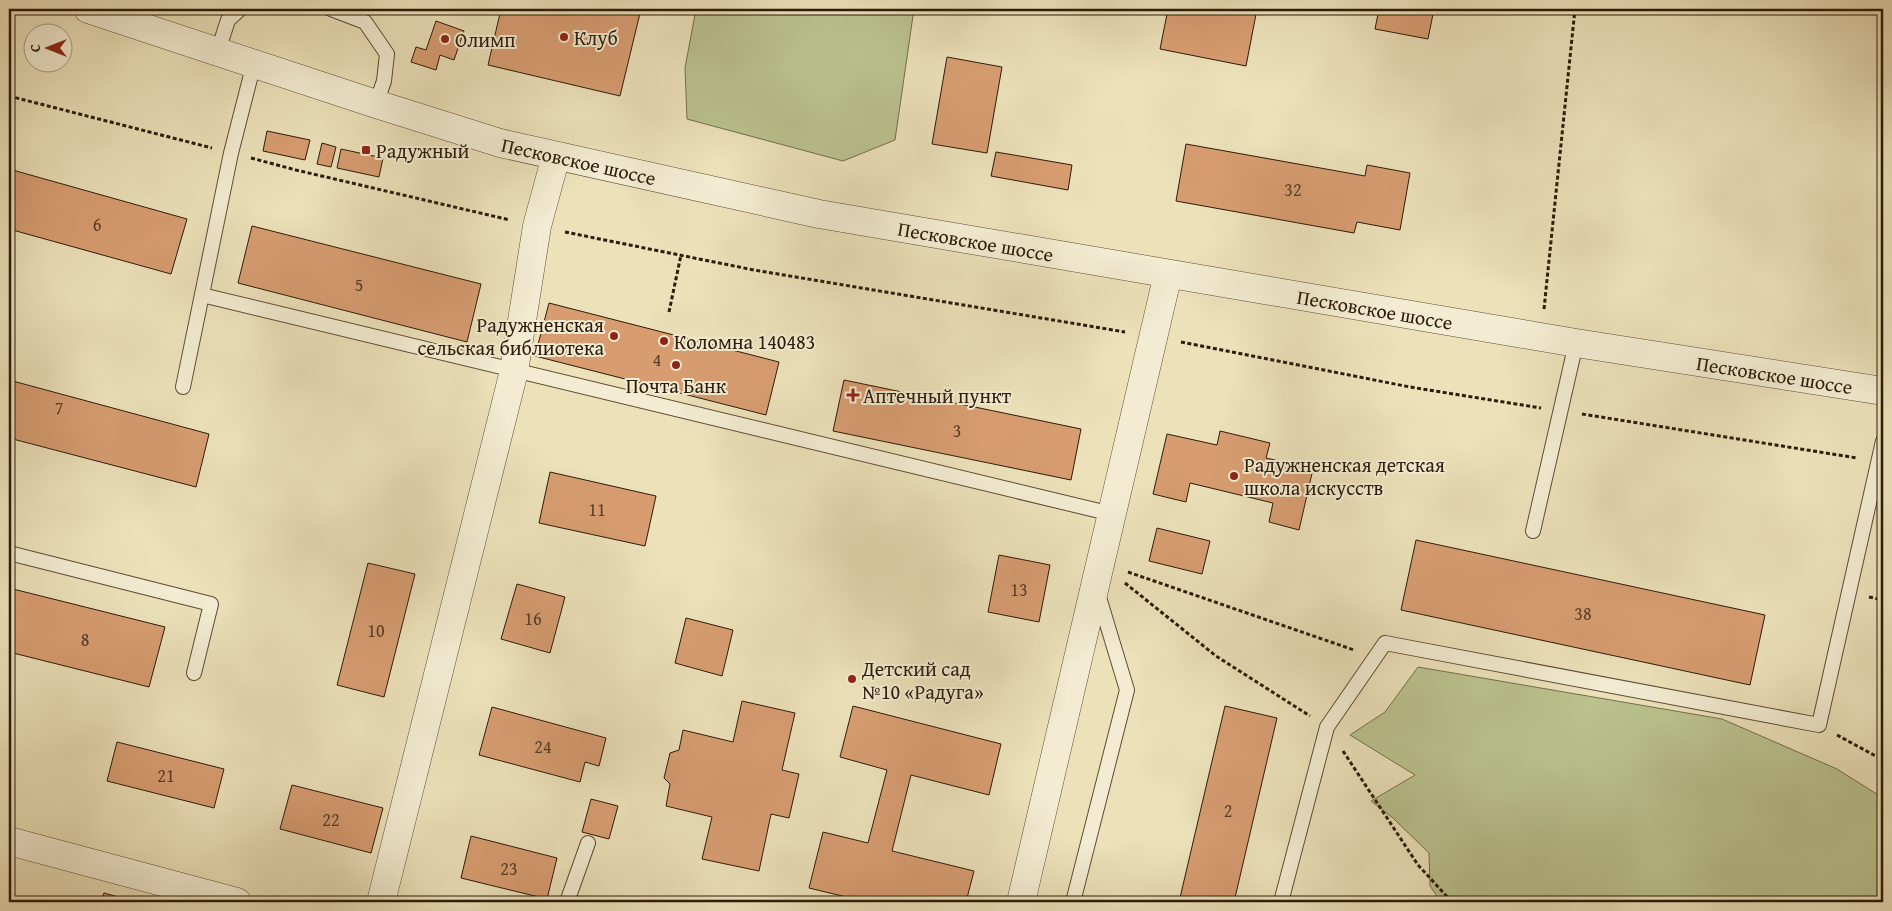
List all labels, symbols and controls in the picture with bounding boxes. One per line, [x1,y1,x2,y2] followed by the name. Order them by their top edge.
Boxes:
[22,22,72,72] north arrow
[574,23,618,52] place label: Клуб
[455,25,516,54] place label: Олимп
[558,31,570,43] marker: Клуб
[439,33,451,45] marker: Олимп
[25,44,45,52] text: С
[499,129,659,192] street label: Песковское шоссе
[376,136,470,165] place label: Радужный
[360,144,372,156] marker: Радужный
[1284,176,1302,203] house number: 32
[93,211,101,238] house number: 6
[896,213,1056,268] street label: Песковское шоссе
[355,271,363,298] house number: 5
[1295,281,1455,336] street label: Песковское шоссе
[417,310,604,362] place label: Радужненская сельская библиотека
[674,327,815,356] place label: Коломна 140483
[608,330,620,342] marker: Радужненская сельская библиотека
[658,335,670,347] marker: Коломна 140483
[653,346,661,373] house number: 4
[1695,348,1855,401] street label: Песковское шоссе
[670,359,682,371] marker: Почта Банк
[626,371,727,400] place label: Почта Банк
[863,381,1012,410] place label: Аптечный пункт
[847,389,859,401] marker: Аптечный пункт
[55,394,63,421] house number: 7
[953,417,961,444] house number: 3
[1244,450,1445,502] place label: Радужненская детская школа искусств
[1228,470,1240,482] marker: Радужненская детская школа искусств
[588,496,606,523] house number: 11
[1010,576,1028,603] house number: 13
[1574,600,1592,627] house number: 38
[524,605,542,632] house number: 16
[367,617,385,644] house number: 10
[81,626,89,653] house number: 8
[861,654,984,706] place label: Детский сад №10 «Радуга»
[846,673,858,685] marker: Детский сад №10 «Радуга»
[534,733,552,760] house number: 24
[157,762,175,789] house number: 21
[1224,797,1232,824] house number: 2
[322,806,340,833] house number: 22
[500,855,518,882] house number: 23

